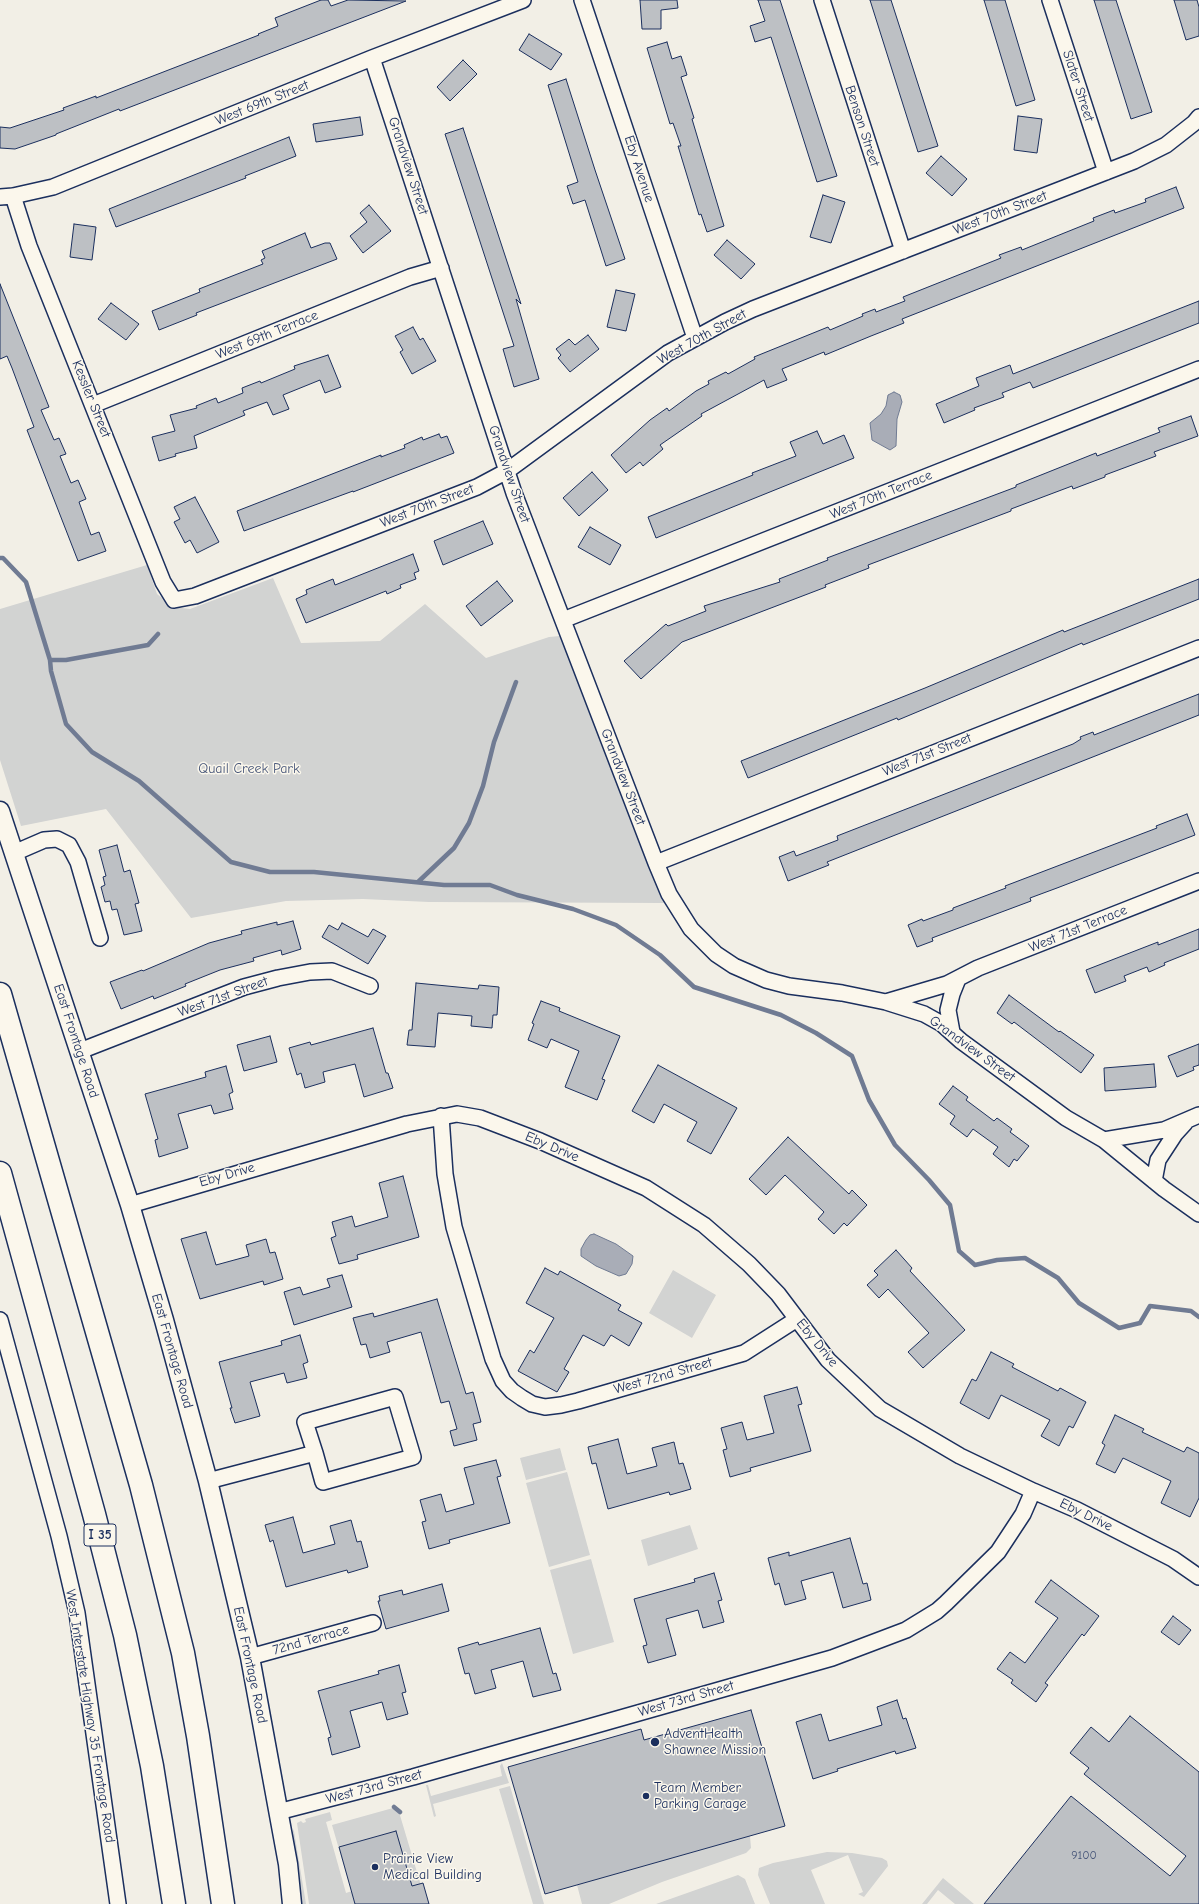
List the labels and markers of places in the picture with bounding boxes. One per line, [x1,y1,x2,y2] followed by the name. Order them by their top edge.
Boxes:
[664,1726,766,1758] place label: AdventHealth Shawnee Mission
[649,1736,661,1748] marker: AdventHealth Shawnee Mission
[654,1780,747,1812] place label: Team Member Parking Carage
[641,1791,651,1801] marker: Team Member Parking Carage
[383,1851,482,1884] place label: Prairie View Medical Building
[370,1862,380,1872] marker: Prairie View Medical Building

